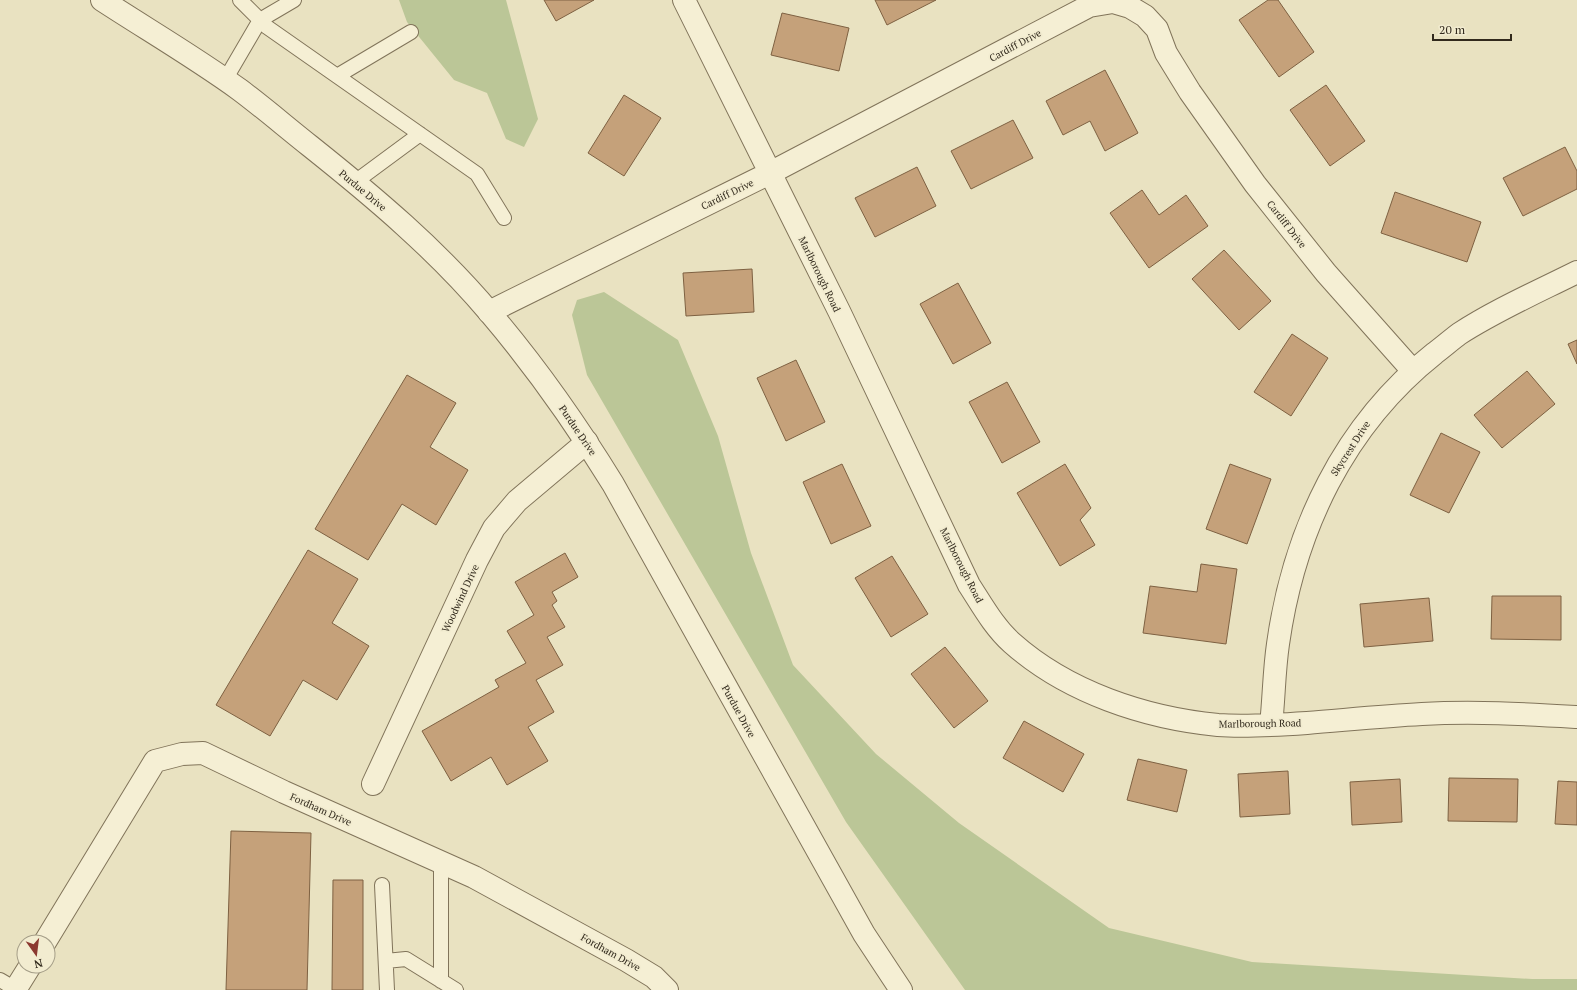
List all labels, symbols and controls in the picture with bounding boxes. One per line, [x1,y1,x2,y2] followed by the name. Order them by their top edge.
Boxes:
[1433,16,1511,42] scale bar
[1439,22,1466,37] text: 20 m
[987,26,1043,65] street label: Cardiff Drive
[336,167,389,214] street label: Purdue Drive
[699,176,756,213] street label: Cardiff Drive
[1264,198,1309,251] street label: Cardiff Drive
[796,234,844,315] street label: Marlborough Road
[556,403,599,458] street label: Purdue Drive
[1328,418,1373,478] street label: Skycrest Drive
[937,526,986,605] street label: Marlborough Road
[439,562,482,634] street label: Woodwind Drive
[719,683,758,740] street label: Purdue Drive
[1219,716,1302,731] street label: Marlborough Road
[288,790,354,829] street label: Fordham Drive
[579,931,643,974] street label: Fordham Drive
[16,934,56,974] north arrow
[32,956,44,972] text: N

